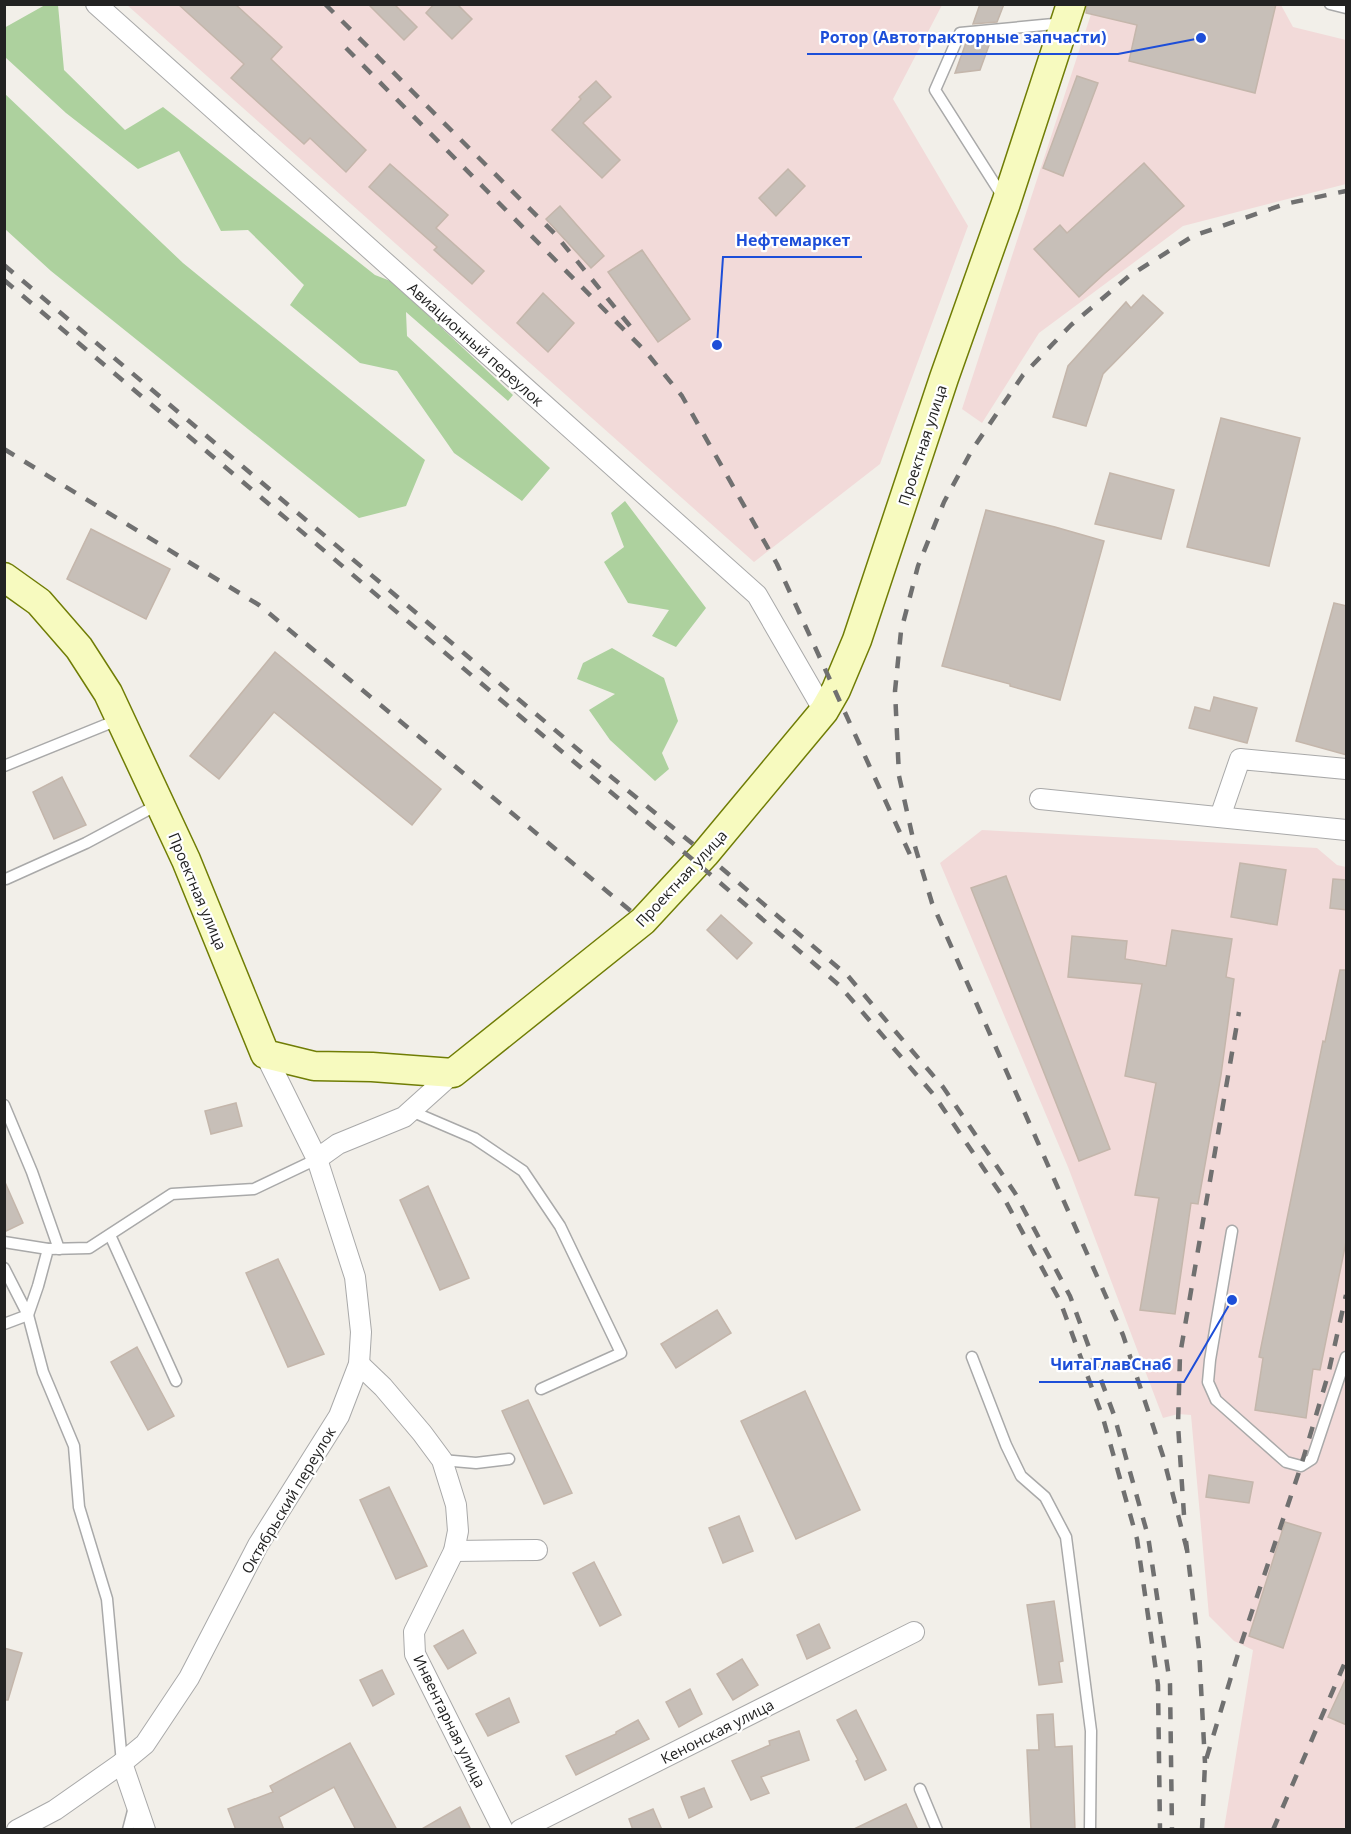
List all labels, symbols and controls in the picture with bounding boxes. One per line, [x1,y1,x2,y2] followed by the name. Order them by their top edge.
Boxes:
[807,20,1118,54] callout: Ротор (Автотракторные запчасти)
[820,26,1106,48] text: Ротор (Автотракторные запчасти)
[723,223,862,257] callout: Нефтемаркет
[736,229,850,251] text: Нефтемаркет
[404,278,548,410] street label: Авиационный переулок
[893,382,951,508] street label: Проектная улица
[631,825,731,931] street label: Проектная улица
[164,829,232,953] street label: Проектная улица
[1039,1348,1184,1382] callout: ЧитаГлавСнаб
[1050,1353,1172,1375] text: ЧитаГлавСнаб
[236,1423,340,1577] street label: Октябрьский переулок
[409,1651,491,1791] street label: Инвентарная улица
[657,1694,777,1768] street label: Кенонская улица

